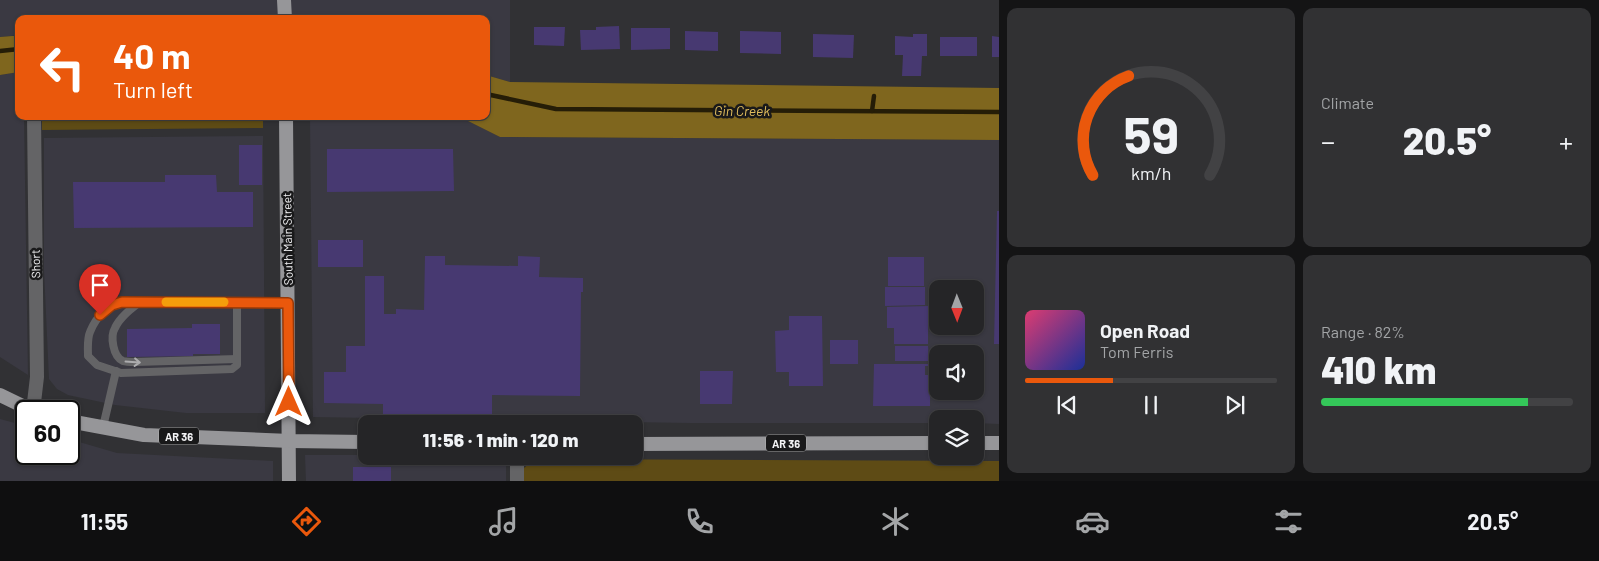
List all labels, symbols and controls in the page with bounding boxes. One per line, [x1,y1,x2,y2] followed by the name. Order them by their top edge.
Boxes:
[113,34,190,76] text: 40 m
[30,35,95,100] icon: left
[113,76,193,102] text: Turn left
[1321,93,1374,112] text: Climate
[714,102,770,119] water label: Gin Creek
[1123,102,1179,164] text: 59
[1403,117,1491,163] text: 20.5°
[1321,124,1335,158] text: −
[1559,124,1573,158] text: +
[1131,162,1171,184] text: km/h
[279,193,295,285] street label: South Main Street
[28,249,42,279] street label: Short
[79,264,121,315] pin
[86,271,114,299] icon: arrive
[929,280,984,335] north arrow
[929,280,984,465] map controls
[1100,319,1190,342] text: Open Road
[1321,322,1405,341] text: Range · 82%
[1100,342,1174,361] text: Tom Ferris
[929,345,984,400] button: sound
[1321,346,1436,392] text: 410 km
[125,357,141,366] one-way arrow
[262,375,314,427] position arrow
[1053,391,1081,419] icon: previous
[1137,391,1165,419] icon: pause
[1221,391,1249,419] icon: next
[15,400,80,465] speed limit sign: 60
[929,410,984,465] button: layers
[159,428,199,444] road number: AR 36
[423,428,578,451] text: 11:56 · 1 min · 120 m
[766,434,806,452] road number: AR 36
[289,504,324,539] icon: directions
[486,504,521,539] icon: music
[682,504,717,539] icon: phone
[878,504,913,539] icon: climate
[1075,504,1110,539] icon: car
[1271,504,1306,539] icon: filters
[81,508,128,534] text: 11:55
[1467,508,1518,534] text: 20.5°

